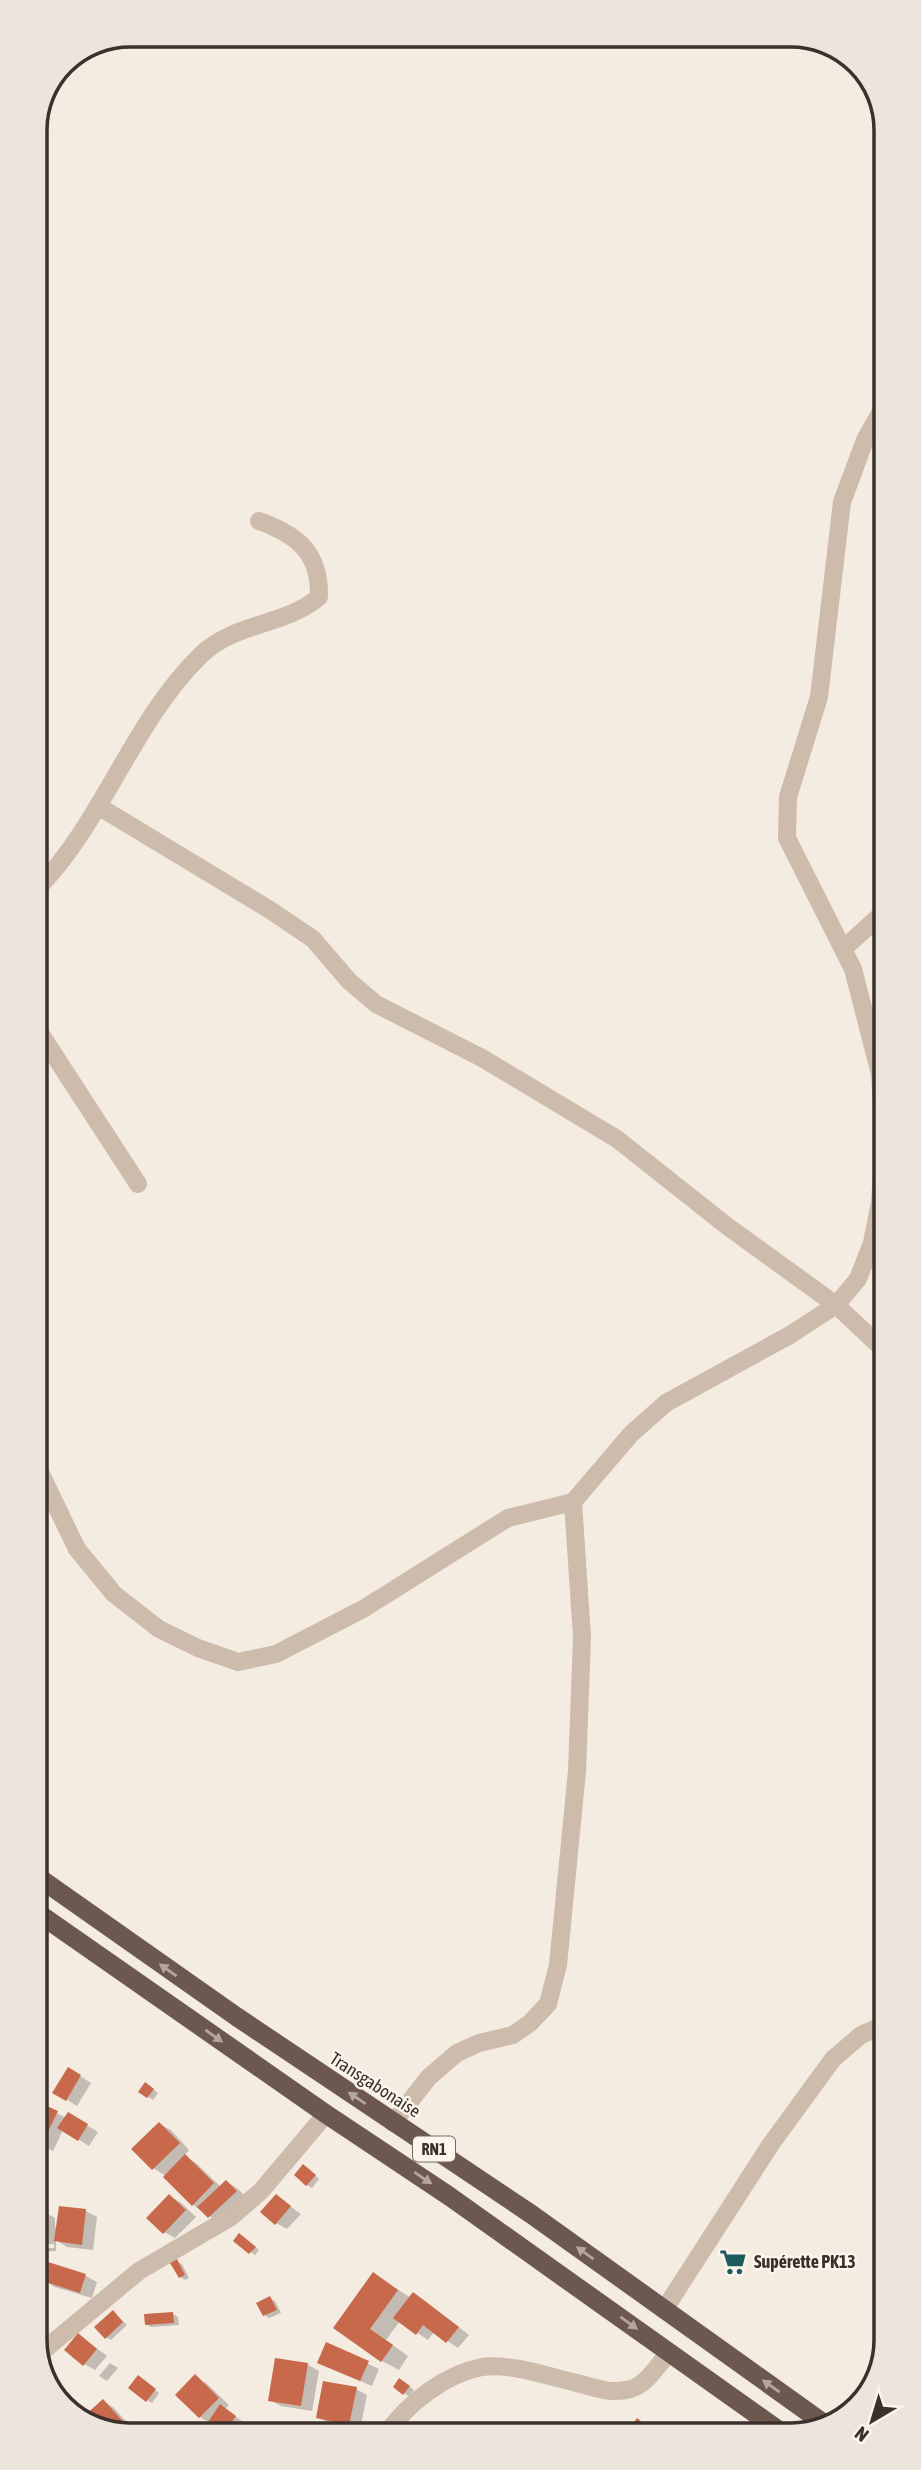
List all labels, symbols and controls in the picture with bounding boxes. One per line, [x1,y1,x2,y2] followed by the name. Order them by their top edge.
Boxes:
[158,1964,178,1977] one-way arrow
[205,2029,223,2043] one-way arrow
[326,2048,424,2122] street label: Transgabonaise
[347,2092,366,2105] one-way arrow
[413,2136,455,2162] road number: RN1
[414,2171,432,2185] one-way arrow
[576,2246,595,2260] one-way arrow
[718,2247,748,2277] supermarket icon: Supérette PK13
[754,2251,856,2272] place label: Supérette PK13
[620,2316,638,2330] one-way arrow
[761,2380,780,2393] one-way arrow
[837,2386,907,2456] north arrow
[850,2422,873,2447] text: N

